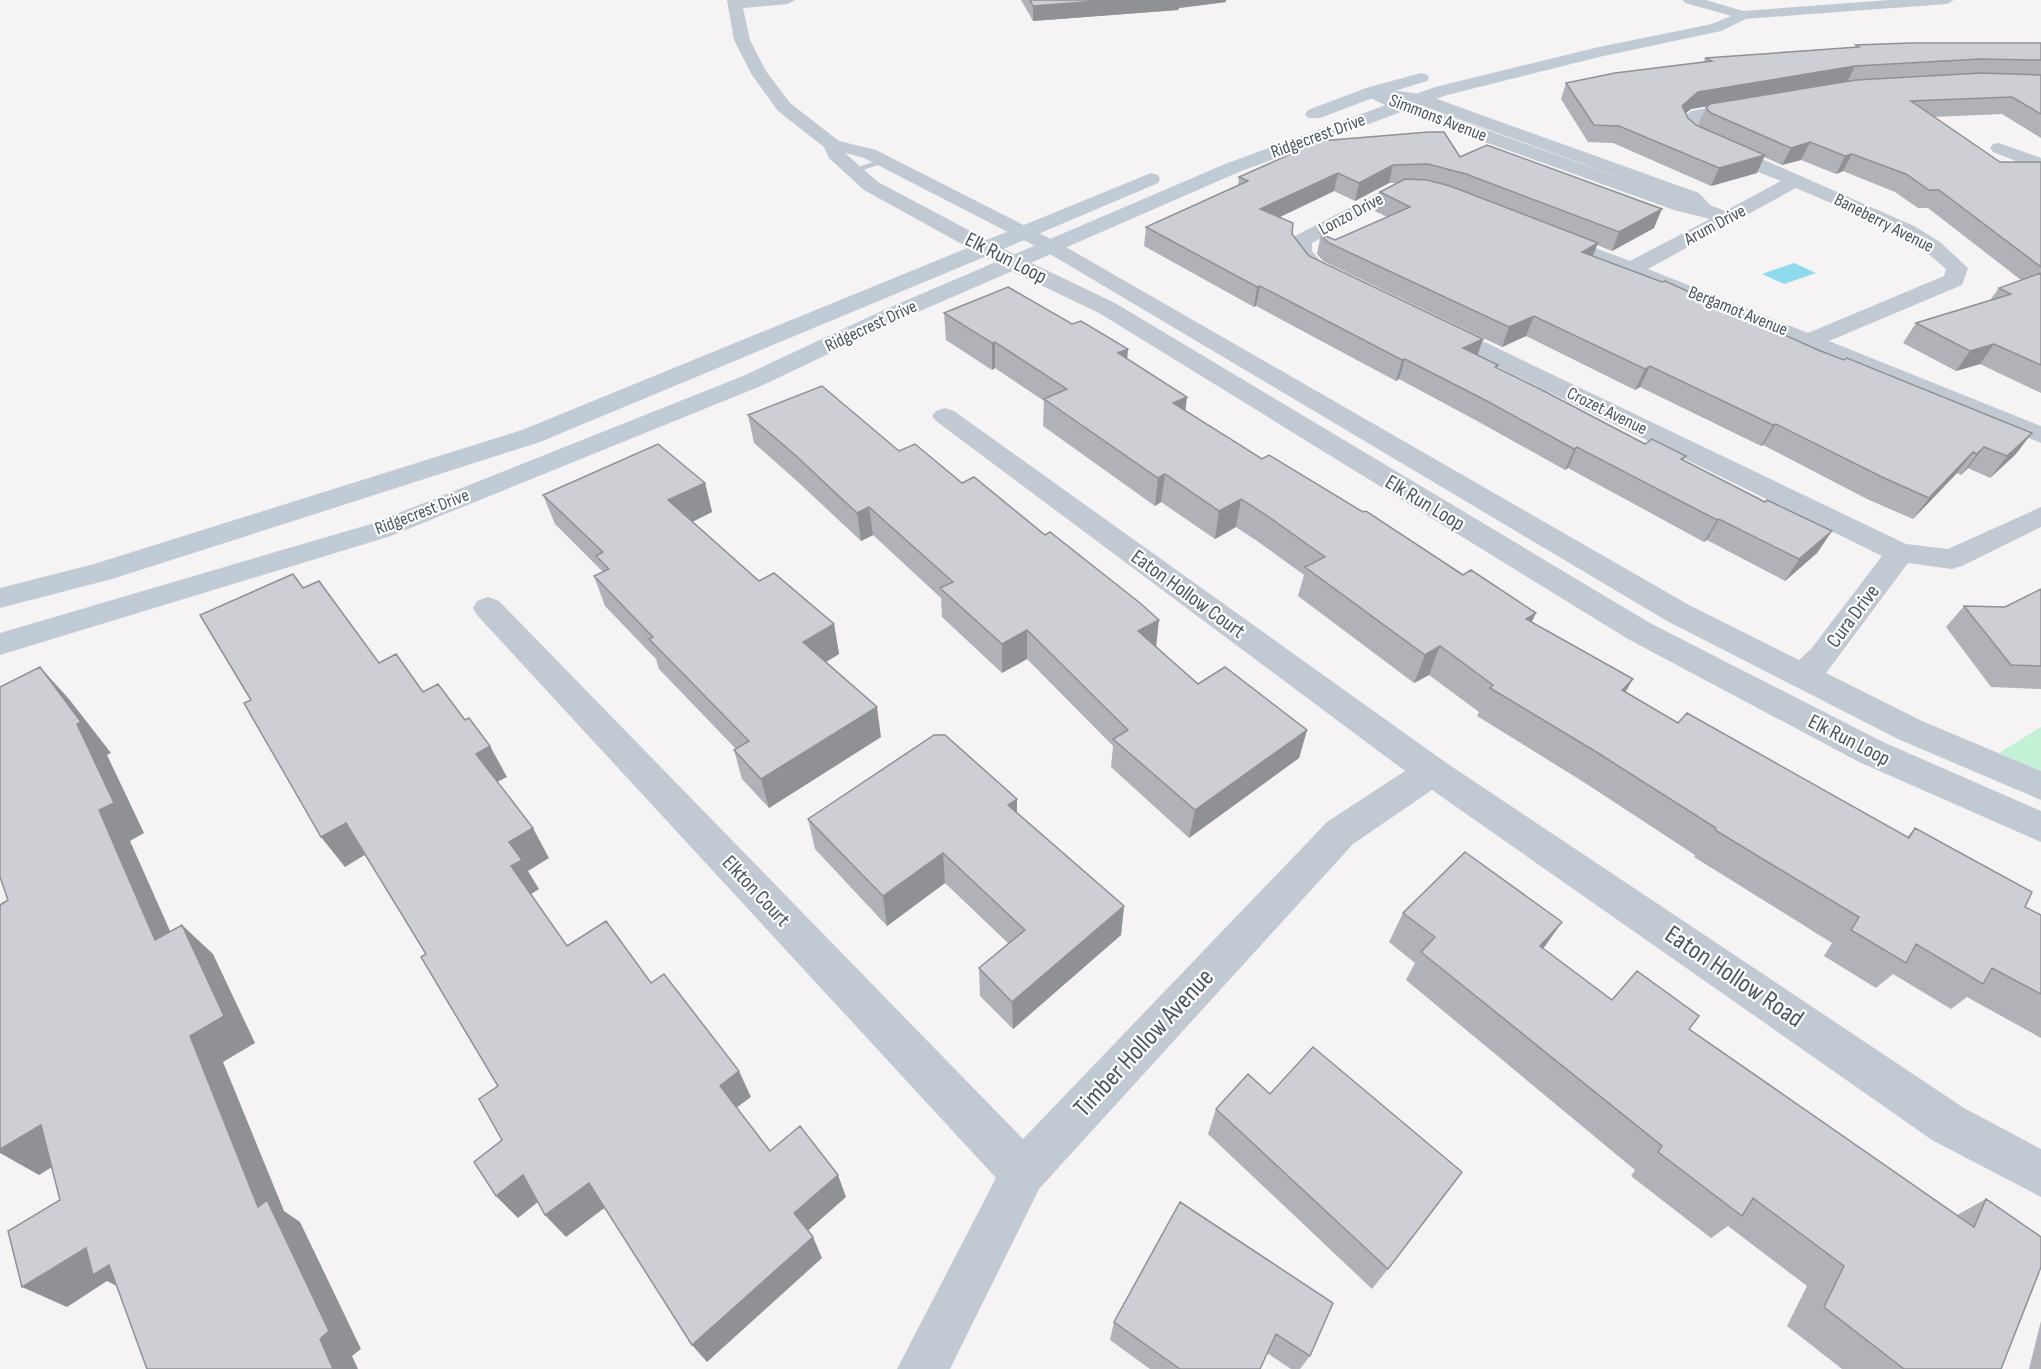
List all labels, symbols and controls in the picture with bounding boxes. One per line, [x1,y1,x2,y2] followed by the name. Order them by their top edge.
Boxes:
[1386,90,1490,146] street label: Simmons Avenue
[1268,109,1368,163] street label: Ridgecrest Drive
[1315,188,1387,240] street label: Lonzo Drive
[1831,189,1937,257] street label: Baneberry Avenue
[1680,200,1749,250] street label: Arum Drive
[961,227,1051,289] street label: Elk Run Loop
[1685,282,1791,340] street label: Bergamot Avenue
[822,296,920,356] street label: Ridgecrest Drive
[1563,383,1651,439] street label: Crozet Avenue
[1381,470,1469,536] street label: Elk Run Loop
[372,484,472,540] street label: Ridgecrest Drive
[1126,544,1250,644] street label: Eaton Hollow Court
[1821,579,1885,653] street label: Cura Drive
[1804,709,1894,771] street label: Elk Run Loop
[717,850,795,932] street label: Elkton Court
[1659,919,1809,1035] street label: Eaton Hollow Road
[1067,962,1221,1124] street label: Timber Hollow Avenue

